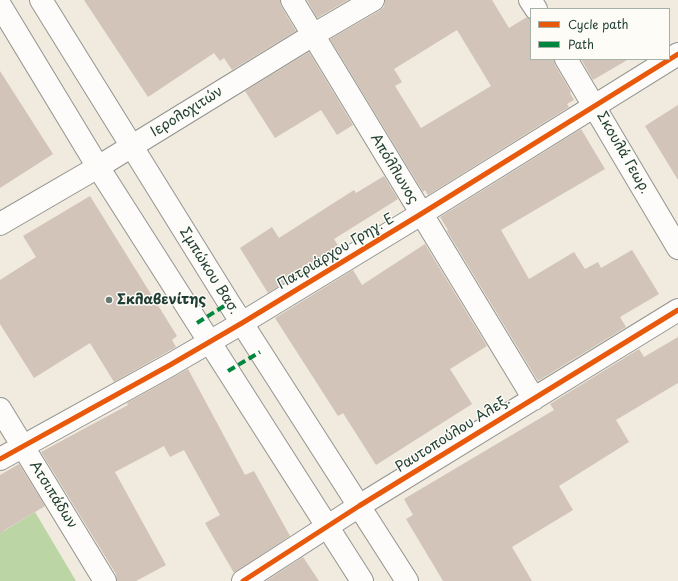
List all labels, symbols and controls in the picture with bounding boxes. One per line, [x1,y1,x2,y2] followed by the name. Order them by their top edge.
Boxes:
[530,8,670,60] legend
[568,15,629,33] text: Cycle path
[568,35,594,53] text: Path
[148,83,226,141] street label: Ιερολοχιτών
[593,109,653,197] street label: Σκουλά Γεωρ.
[367,131,421,207] street label: Απόλλωνος
[275,210,397,294] street label: Πατριάρχου Γρηγ. Ε
[176,224,242,318] street label: Σμπώκου Βασ.
[117,292,206,308] place label: Σκλαβενίτης
[104,295,114,305] marker: Σκλαβενίτης
[393,392,513,476] street label: Ραυτοπούλου Αλεξ.
[26,458,80,532] street label: Ατσιπάδων

